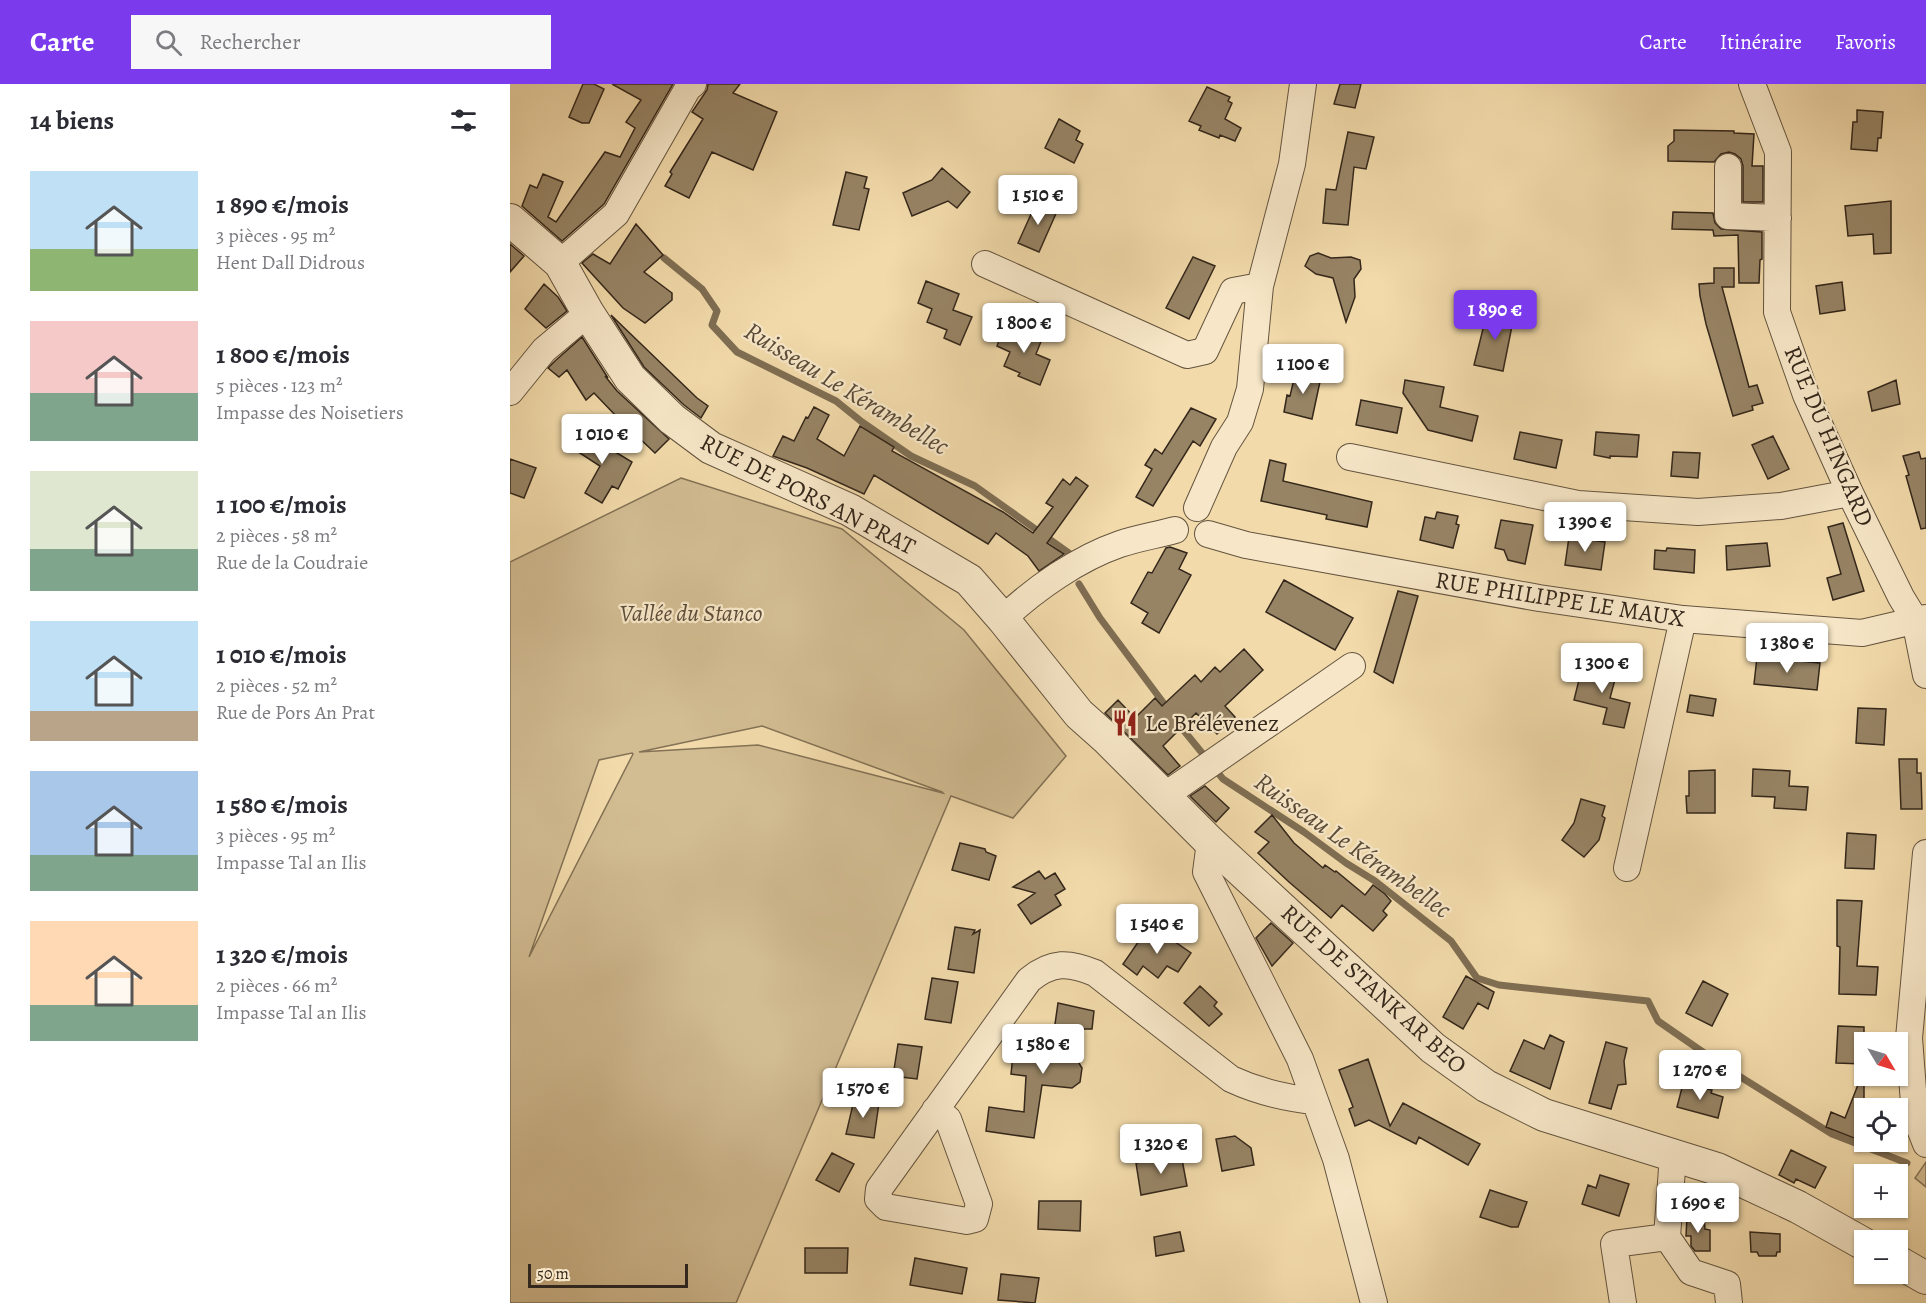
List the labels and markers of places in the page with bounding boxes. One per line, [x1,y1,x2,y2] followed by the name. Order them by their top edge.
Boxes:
[983,175,1093,226] pin: 1 510 €
[1440,290,1550,341] pin: 1 890 €
[969,303,1079,354] pin: 1 800 €
[1248,344,1358,395] pin: 1 100 €
[547,414,657,465] pin: 1 010 €
[1530,502,1640,553] pin: 1 390 €
[1732,623,1842,674] pin: 1 380 €
[1547,643,1657,694] pin: 1 300 €
[1145,707,1279,739] place label: Le Brélévenez
[1110,708,1140,738] restaurant icon: Le Brélévenez
[1102,904,1212,955] pin: 1 540 €
[988,1024,1098,1075] pin: 1 580 €
[1645,1050,1755,1101] pin: 1 270 €
[808,1068,918,1119] pin: 1 570 €
[1106,1124,1216,1175] pin: 1 320 €
[1643,1183,1753,1234] pin: 1 690 €

